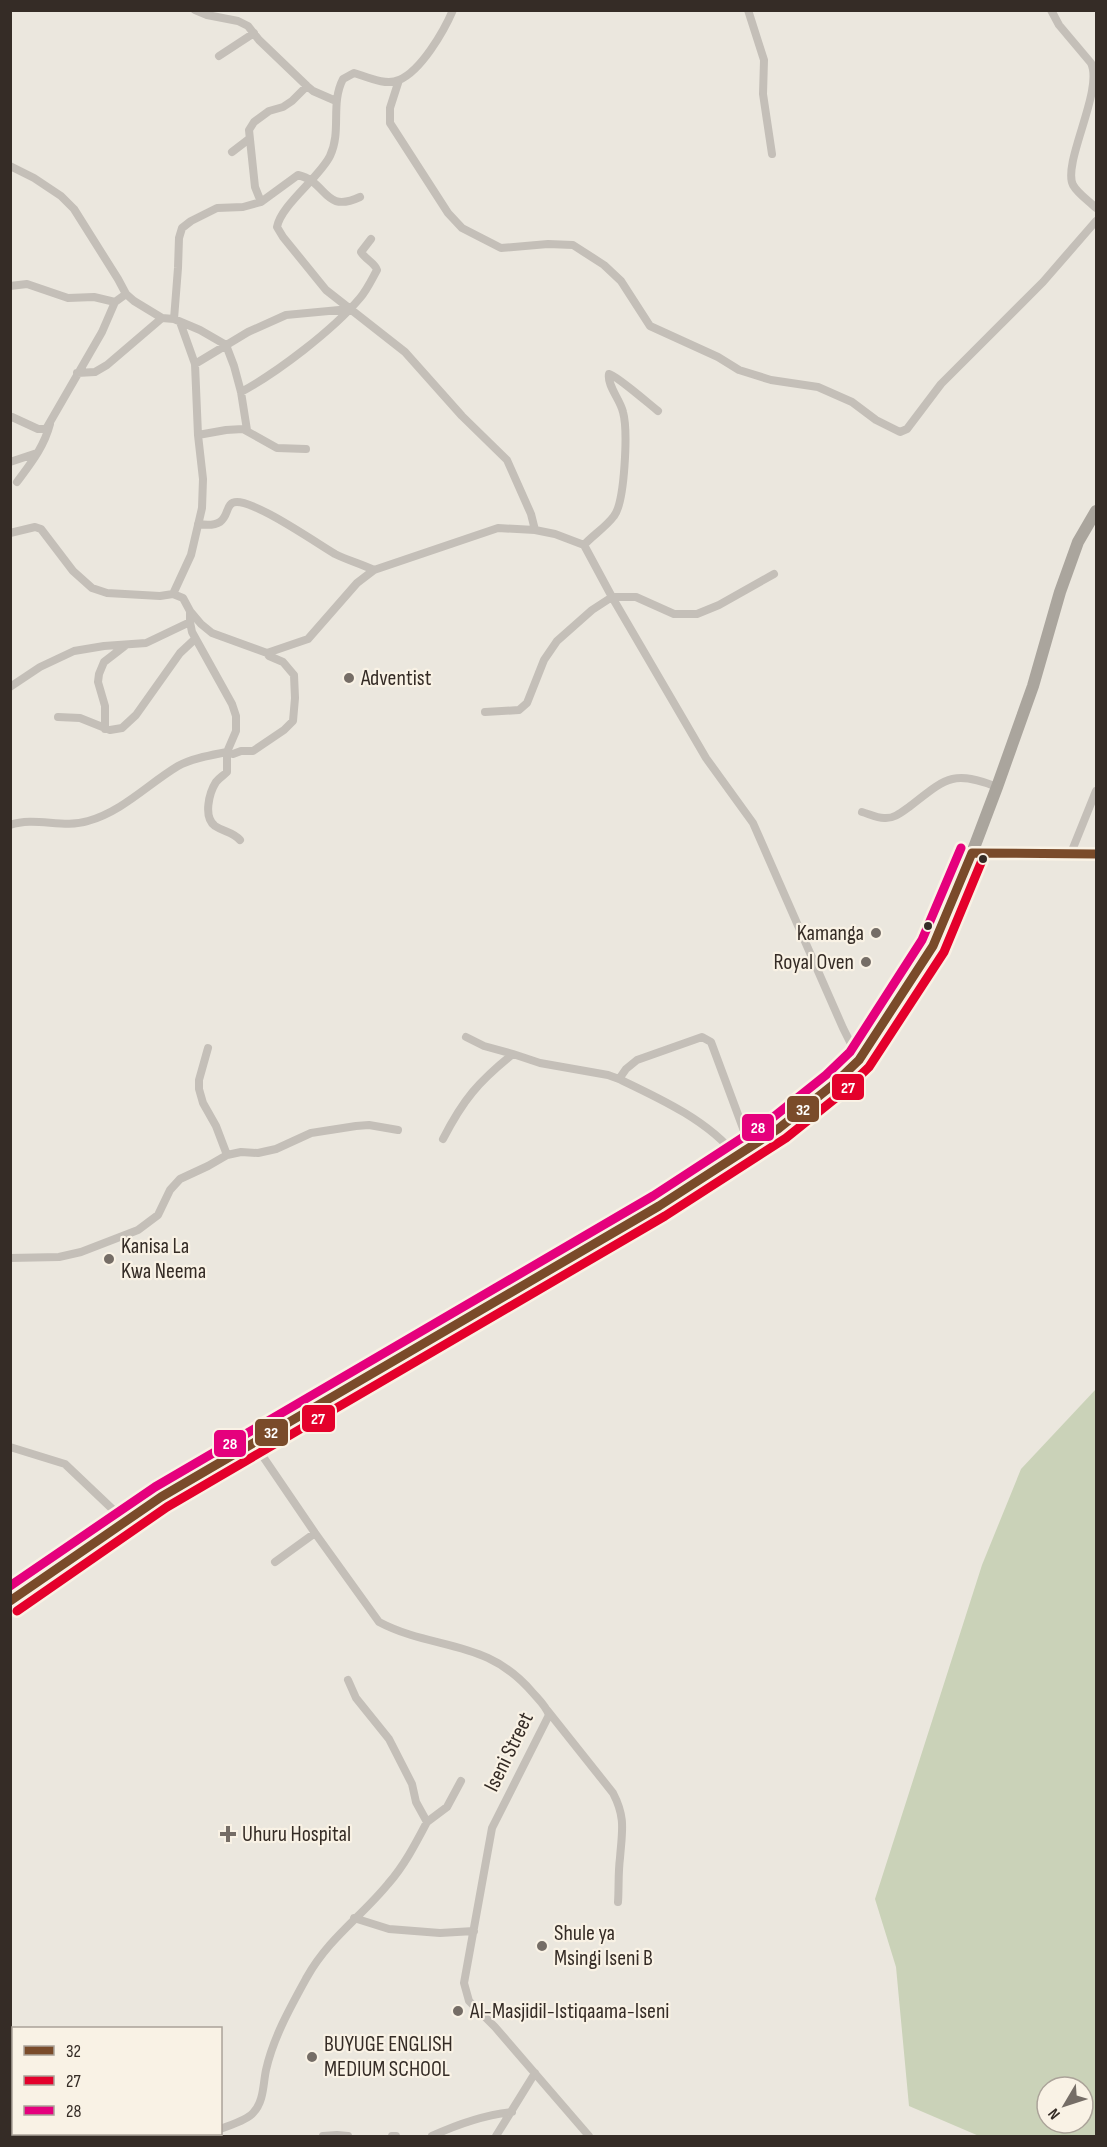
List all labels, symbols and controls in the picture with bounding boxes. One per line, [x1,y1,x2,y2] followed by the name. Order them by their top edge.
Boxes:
[360,665,432,692] place label: Adventist
[342,671,356,685] marker: Adventist
[977,853,989,865] unlabelled marker
[797,920,864,947] place label: Kamanga
[922,920,934,932] unlabelled marker
[869,926,883,940] marker: Kamanga
[773,949,854,976] place label: Royal Oven
[859,955,873,969] marker: Royal Oven
[831,1073,865,1101] line badge: 27
[841,1079,855,1098] text: 27
[786,1095,820,1123] line badge: 32
[796,1101,810,1120] text: 32
[741,1113,775,1142] line badge: 28
[751,1119,766,1138] text: 28
[121,1233,206,1285] place label: Kanisa La Kwa Neema
[102,1252,116,1266] marker: Kanisa La Kwa Neema
[301,1404,336,1433] line badge: 27
[311,1410,325,1429] text: 27
[254,1418,289,1447] line badge: 32
[264,1424,278,1443] text: 32
[213,1429,247,1458] line badge: 28
[223,1435,238,1454] text: 28
[478,1708,540,1796] street label: Iseni Street
[242,1821,351,1848] place label: Uhuru Hospital
[219,1825,237,1843] marker: Uhuru Hospital
[554,1920,653,1972] place label: Shule ya Msingi Iseni B
[535,1939,549,1953] marker: Shule ya Msingi Iseni B
[469,1998,669,2025] place label: Al-Masjidil-Istiqaama-Iseni
[451,2004,465,2018] marker: Al-Masjidil-Istiqaama-Iseni
[12,2027,222,2135] legend
[324,2031,453,2083] place label: BUYUGE ENGLISH MEDIUM SCHOOL
[66,2041,81,2062] text: 32
[305,2050,319,2064] marker: BUYUGE ENGLISH MEDIUM SCHOOL
[66,2071,81,2092] text: 27
[1035,2075,1095,2135] north arrow
[66,2101,81,2122] text: 28
[1044,2104,1065,2123] text: N

